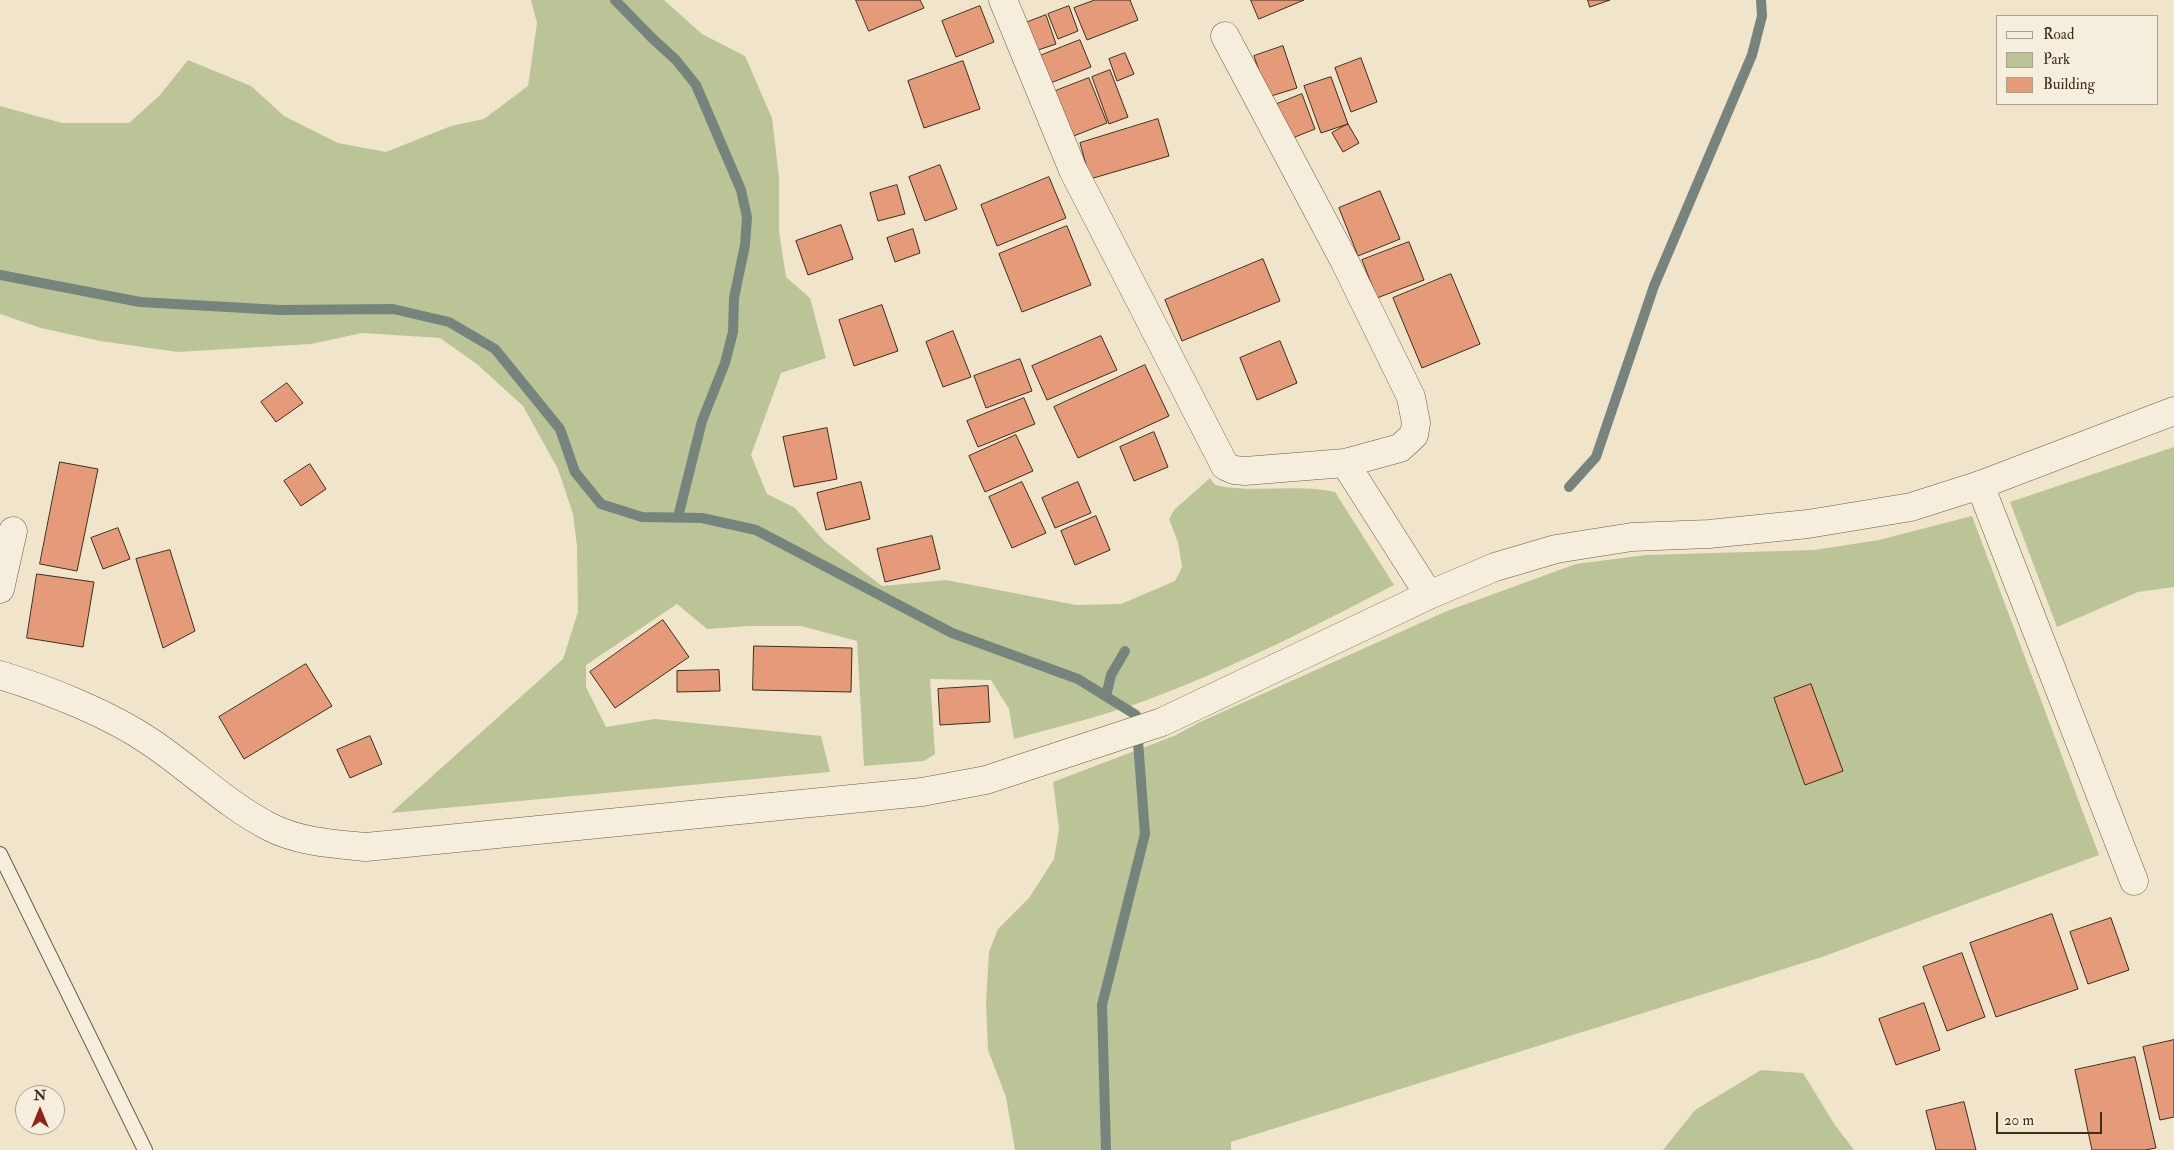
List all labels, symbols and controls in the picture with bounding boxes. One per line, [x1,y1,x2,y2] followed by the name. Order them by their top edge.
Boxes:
[1996,15,2159,105] legend
[2043,25,2074,44] text: Road
[2043,50,2070,69] text: Park
[2043,75,2095,94] text: Building
[15,1085,65,1135] north arrow
[34,1087,46,1104] text: N
[1999,1102,2105,1134] scale bar
[2004,1111,2034,1130] text: 20 m

